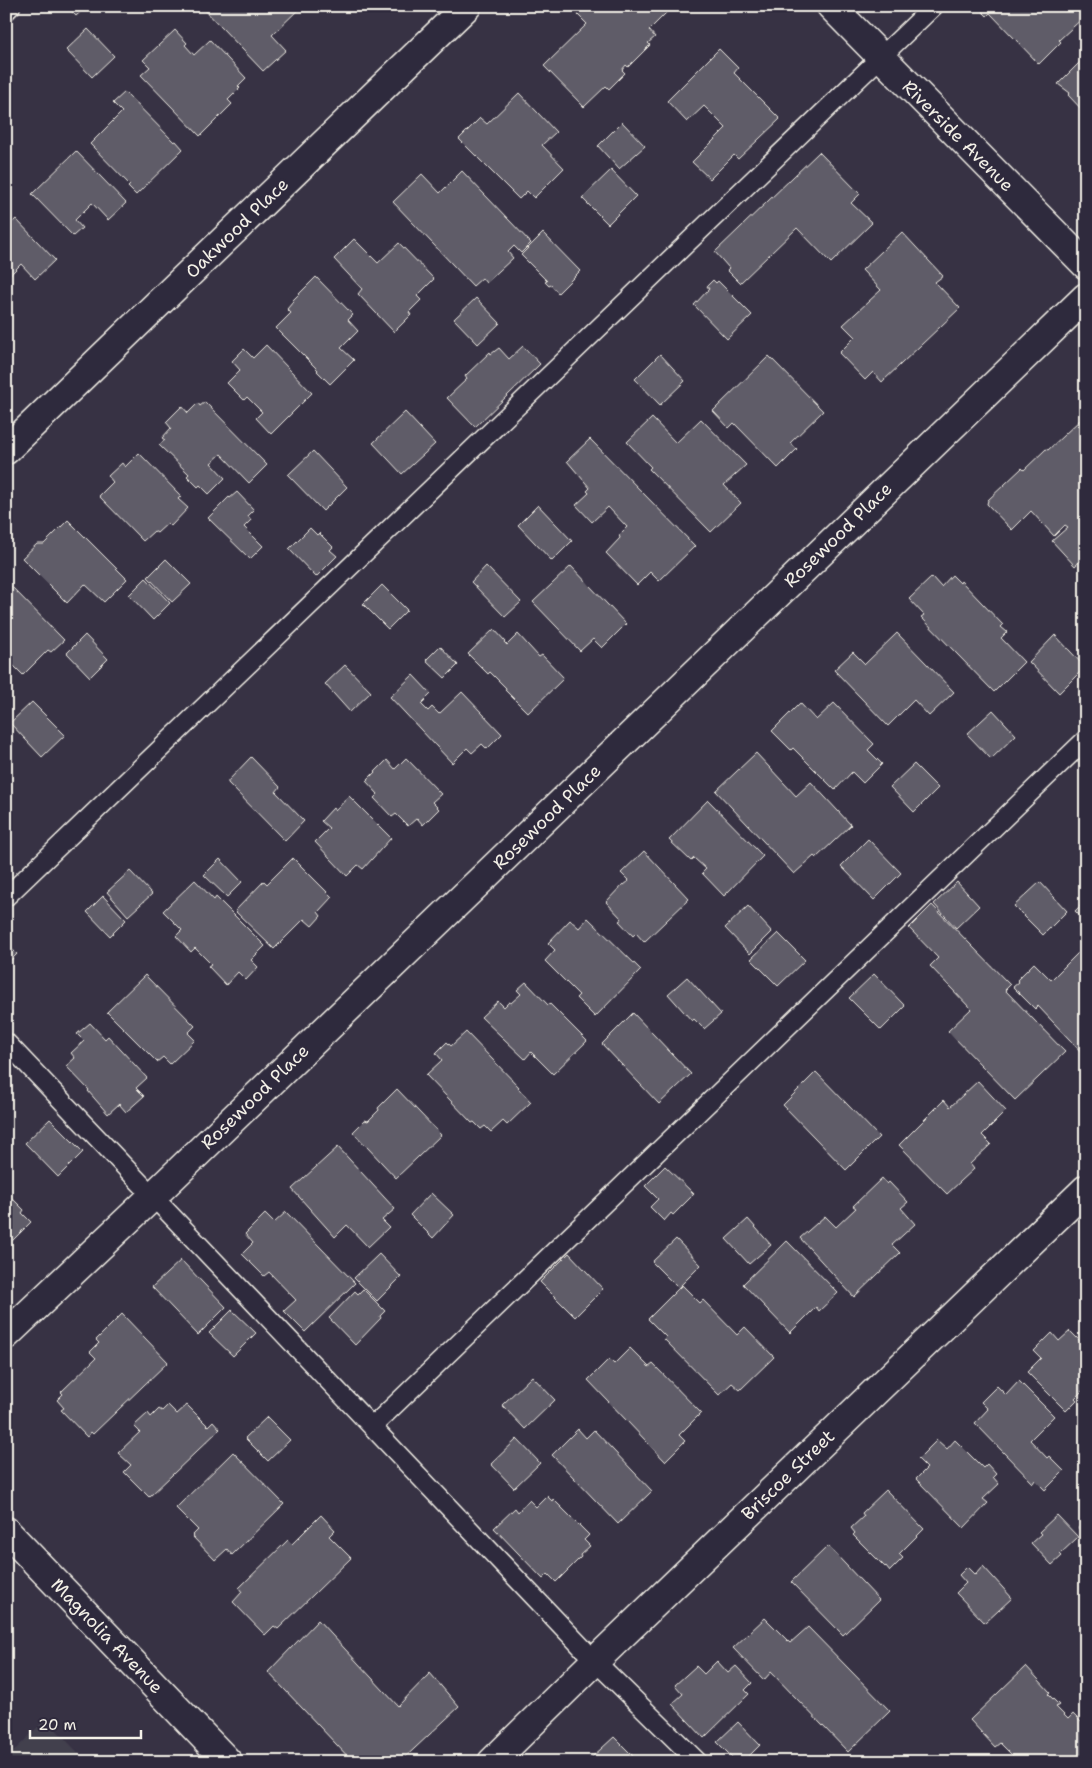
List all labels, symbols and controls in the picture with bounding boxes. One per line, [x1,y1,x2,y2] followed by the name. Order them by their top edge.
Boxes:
[897,75,1019,197] street label: Riverside Avenue
[180,173,294,283] street label: Oakwood Place
[779,477,897,593] street label: Rosewood Place
[488,759,606,875] street label: Rosewood Place
[196,1039,314,1155] street label: Rosewood Place
[736,1424,840,1526] street label: Briscoe Street
[46,1573,168,1699] street label: Magnolia Avenue
[30,1708,141,1740] scale bar
[38,1715,77,1735] text: 20 m

